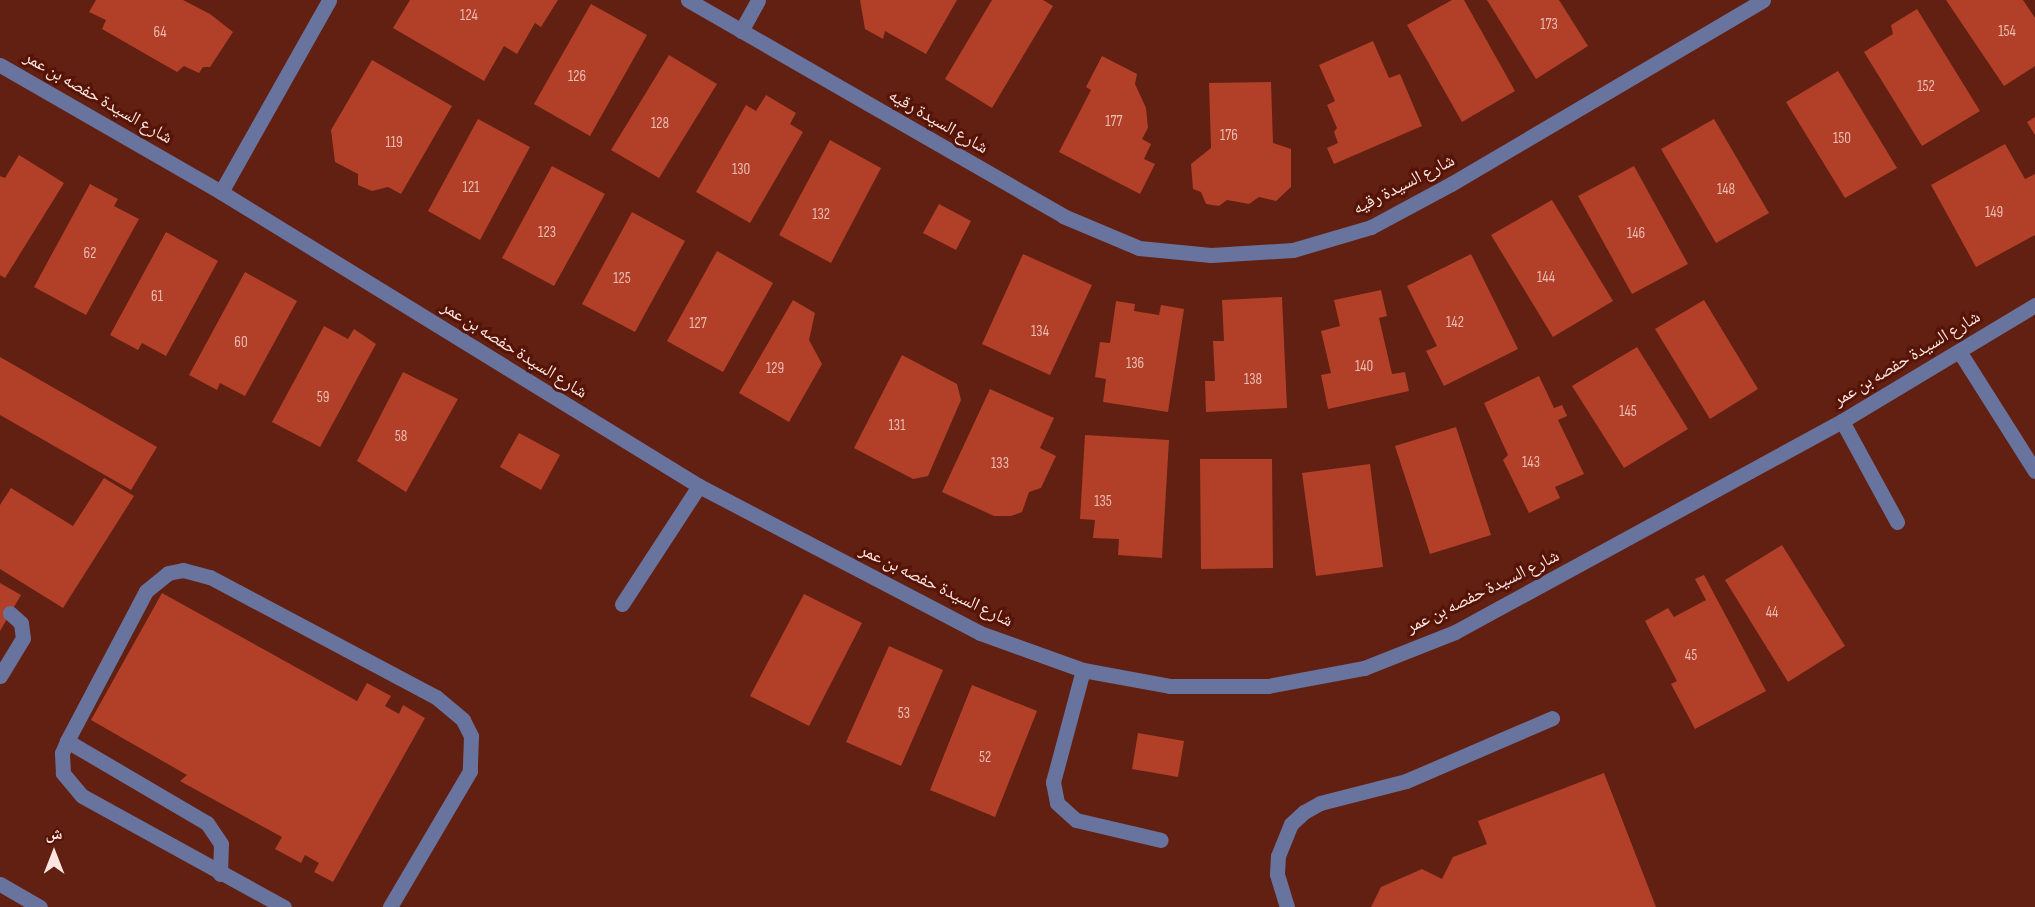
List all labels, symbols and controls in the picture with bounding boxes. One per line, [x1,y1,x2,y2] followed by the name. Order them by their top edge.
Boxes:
[460,7,478,25] house number: 124
[1540,16,1558,34] house number: 173
[1998,23,2016,41] house number: 154
[153,24,167,42] house number: 64
[20,47,176,149] street label: شارع السيدة حفصه بن عمر
[568,68,586,86] house number: 126
[1917,78,1935,96] house number: 152
[884,85,992,159] street label: شارع السيدة رقيه
[1105,113,1123,131] house number: 177
[651,115,669,133] house number: 128
[1220,127,1238,145] house number: 176
[1833,130,1851,148] house number: 150
[385,134,403,152] house number: 119
[1349,150,1459,220] street label: شارع السيدة رقيه
[732,161,750,179] house number: 130
[463,179,479,197] house number: 121
[1717,181,1735,199] house number: 148
[1985,204,2003,222] house number: 149
[812,206,830,224] house number: 132
[538,224,556,242] house number: 123
[1627,225,1645,243] house number: 146
[84,245,96,263] house number: 62
[1537,269,1555,287] house number: 144
[613,270,631,288] house number: 125
[151,288,163,306] house number: 61
[437,296,591,404] street label: شارع السيدة حفصه بن عمر
[1829,307,1985,411] street label: شارع السيدة حفصه بن عمر
[1446,314,1464,332] house number: 142
[689,315,707,333] house number: 127
[1031,323,1049,341] house number: 134
[234,334,248,352] house number: 60
[1126,355,1144,373] house number: 136
[1355,358,1373,376] house number: 140
[766,360,784,378] house number: 129
[1244,371,1262,389] house number: 138
[317,389,329,407] house number: 59
[1619,403,1637,421] house number: 145
[889,417,905,435] house number: 131
[395,428,407,446] house number: 58
[1522,454,1540,472] house number: 143
[991,455,1009,473] house number: 133
[1094,493,1112,511] house number: 135
[856,539,1016,633] street label: شارع السيدة حفصه بن عمر
[1403,545,1563,639] street label: شارع السيدة حفصه بن عمر
[1766,604,1778,622] house number: 44
[1685,647,1697,665] house number: 45
[898,705,910,723] house number: 53
[979,749,991,767] house number: 52
[24,823,84,883] north arrow
[46,825,62,844] text: ش

